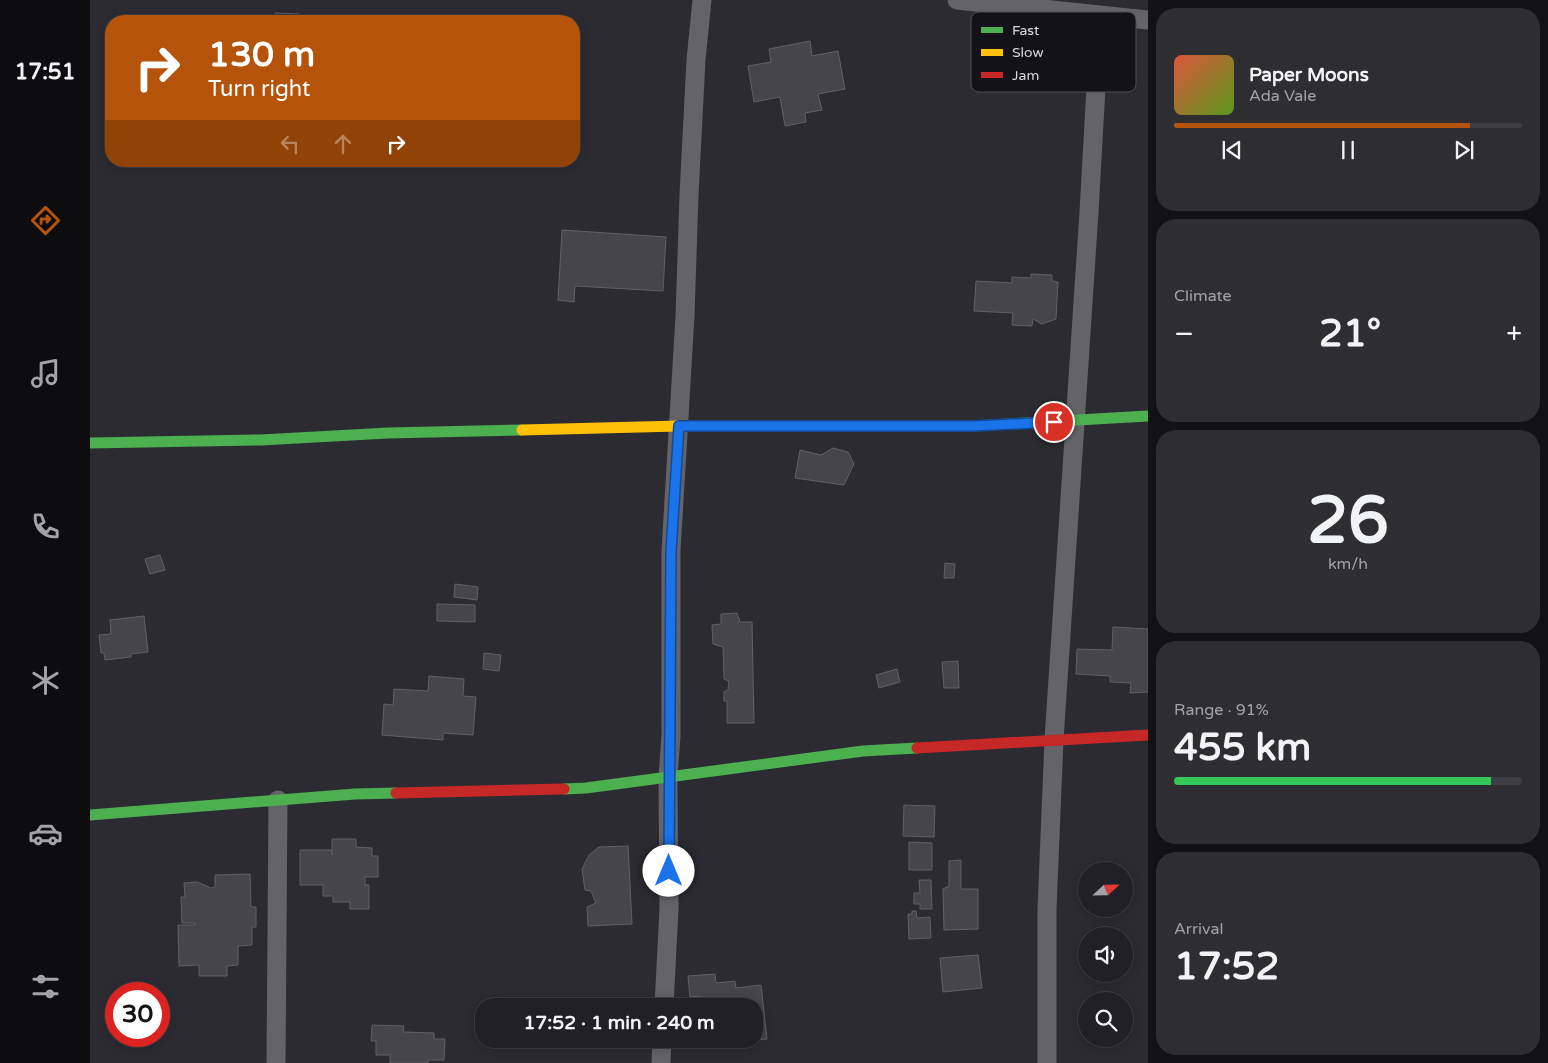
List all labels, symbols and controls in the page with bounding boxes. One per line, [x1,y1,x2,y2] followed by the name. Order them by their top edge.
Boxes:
[971,12,1136,92] legend
[1012,22,1040,39] text: Fast
[208,34,315,76] text: 130 m
[125,35,190,100] icon: right
[1012,44,1044,61] text: Slow
[15,59,75,85] text: 17:51
[1249,64,1369,86] text: Paper Moons
[1012,67,1039,84] text: Jam
[208,76,310,102] text: Turn right
[1249,86,1316,106] text: Ada Vale
[276,130,304,158] icon: left
[329,130,357,158] icon: ahead
[382,130,410,158] icon: right
[1218,136,1246,164] icon: previous
[1334,136,1362,164] icon: pause
[1450,136,1478,164] icon: next
[28,203,63,238] icon: directions
[1174,286,1232,306] text: Climate
[1319,311,1381,357] text: 21°
[1174,317,1194,351] text: −
[1506,317,1522,351] text: +
[28,356,63,391] icon: music
[1033,401,1075,443] pin
[1040,408,1068,436] icon: arrive
[1307,482,1389,561] text: 26
[28,509,63,544] icon: phone
[1328,554,1368,574] text: km/h
[28,663,63,698] icon: climate
[1174,700,1269,720] text: Range · 91%
[1174,725,1311,771] text: 455 km
[28,816,63,851] icon: car
[642,844,694,896] position arrow
[1078,862,1132,918] north arrow
[1078,862,1133,1047] map controls
[1174,919,1223,939] text: Arrival
[1078,927,1133,982] button: sound
[1174,944,1279,990] text: 17:52
[28,969,63,1004] icon: filters
[105,982,170,1047] speed limit sign: 30
[1078,992,1133,1047] button: search
[523,1012,715,1034] text: 17:52 · 1 min · 240 m

